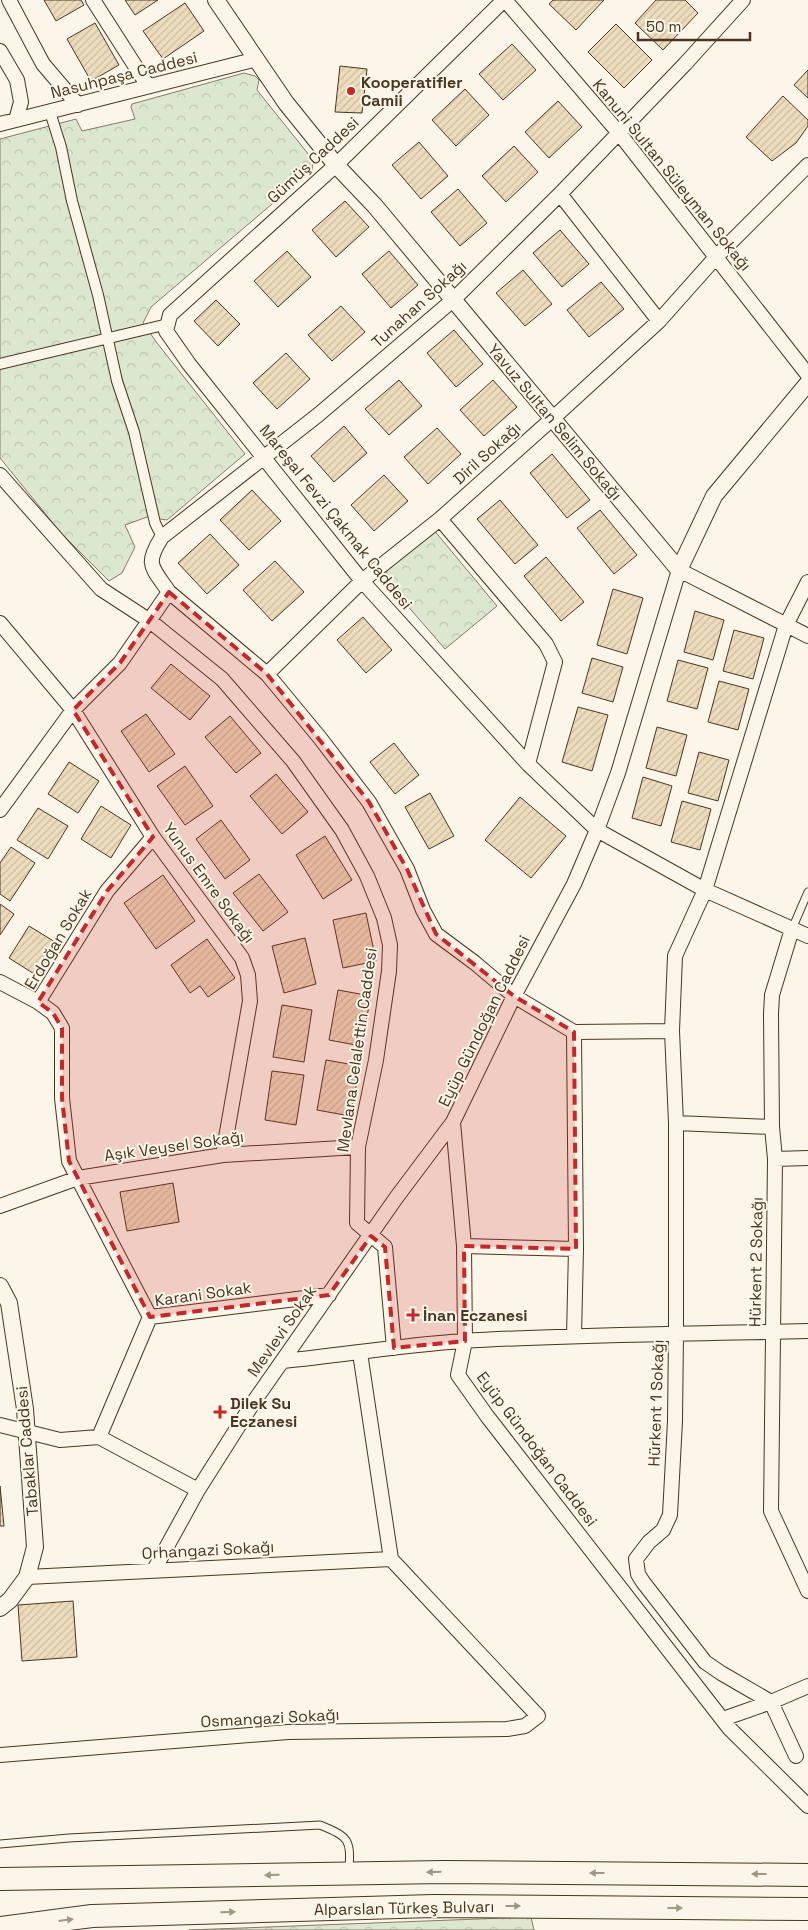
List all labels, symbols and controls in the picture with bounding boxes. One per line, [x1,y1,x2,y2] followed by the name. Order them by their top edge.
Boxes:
[638,10,750,42] scale bar
[646,17,681,36] text: 50 m
[48,47,200,103] street label: Nasuhpaşa Caddesi
[361,72,463,111] place label: Kooperatifler Camii
[588,75,756,275] street label: Kanuni Sultan Süleyman Sokağı
[345,85,357,97] marker: Kooperatifler Camii
[263,112,363,208] street label: Gümüş Caddesi
[367,256,471,352] street label: Tunahan Sokağı
[483,339,627,505] street label: Yavuz Sultan Selim Sokağı
[449,417,525,489] street label: Diril Sokağı
[255,420,417,614] street label: Mareşal Fevzi Çakmak Caddesi
[158,819,260,947] street label: Yunus Emre Sokağı
[20,884,97,993] street label: Erdoğan Sokak
[433,932,535,1110] street label: Eyüp Gündoğan Caddesi
[332,946,382,1154] street label: Mevlana Celalettin Caddesi
[103,1126,245,1166] street label: Aşık Veysel Sokağı
[744,1197,768,1327] street label: Hürkent 2 Sokağı
[153,1277,253,1311] street label: Karani Sokak
[243,1281,322,1381] street label: Mevlevi Sokak
[423,1305,528,1326] place label: İnan Eczanesi
[407,1309,419,1321] marker: İnan Eczanesi
[643,1339,669,1467] street label: Hürkent 1 Sokağı
[472,1367,602,1531] street label: Eyüp Gündoğan Caddesi
[11,1385,43,1517] street label: Tabaklar Caddesi
[230,1393,297,1432] place label: Dilek Su Eczanesi
[214,1406,226,1418] marker: Dilek Su Eczanesi
[141,1536,275,1564] street label: Orhangazi Sokağı
[200,1704,340,1732] street label: Osmangazi Sokağı
[426,1868,442,1876] one-way arrow
[589,1869,605,1877] one-way arrow
[751,1870,767,1878] one-way arrow
[264,1871,280,1879] one-way arrow
[314,1896,494,1920] street label: Alparslan Türkeş Bulvarı
[505,1902,521,1910] one-way arrow
[668,1904,684,1912] one-way arrow
[220,1908,236,1916] one-way arrow
[58,1915,74,1923] one-way arrow

